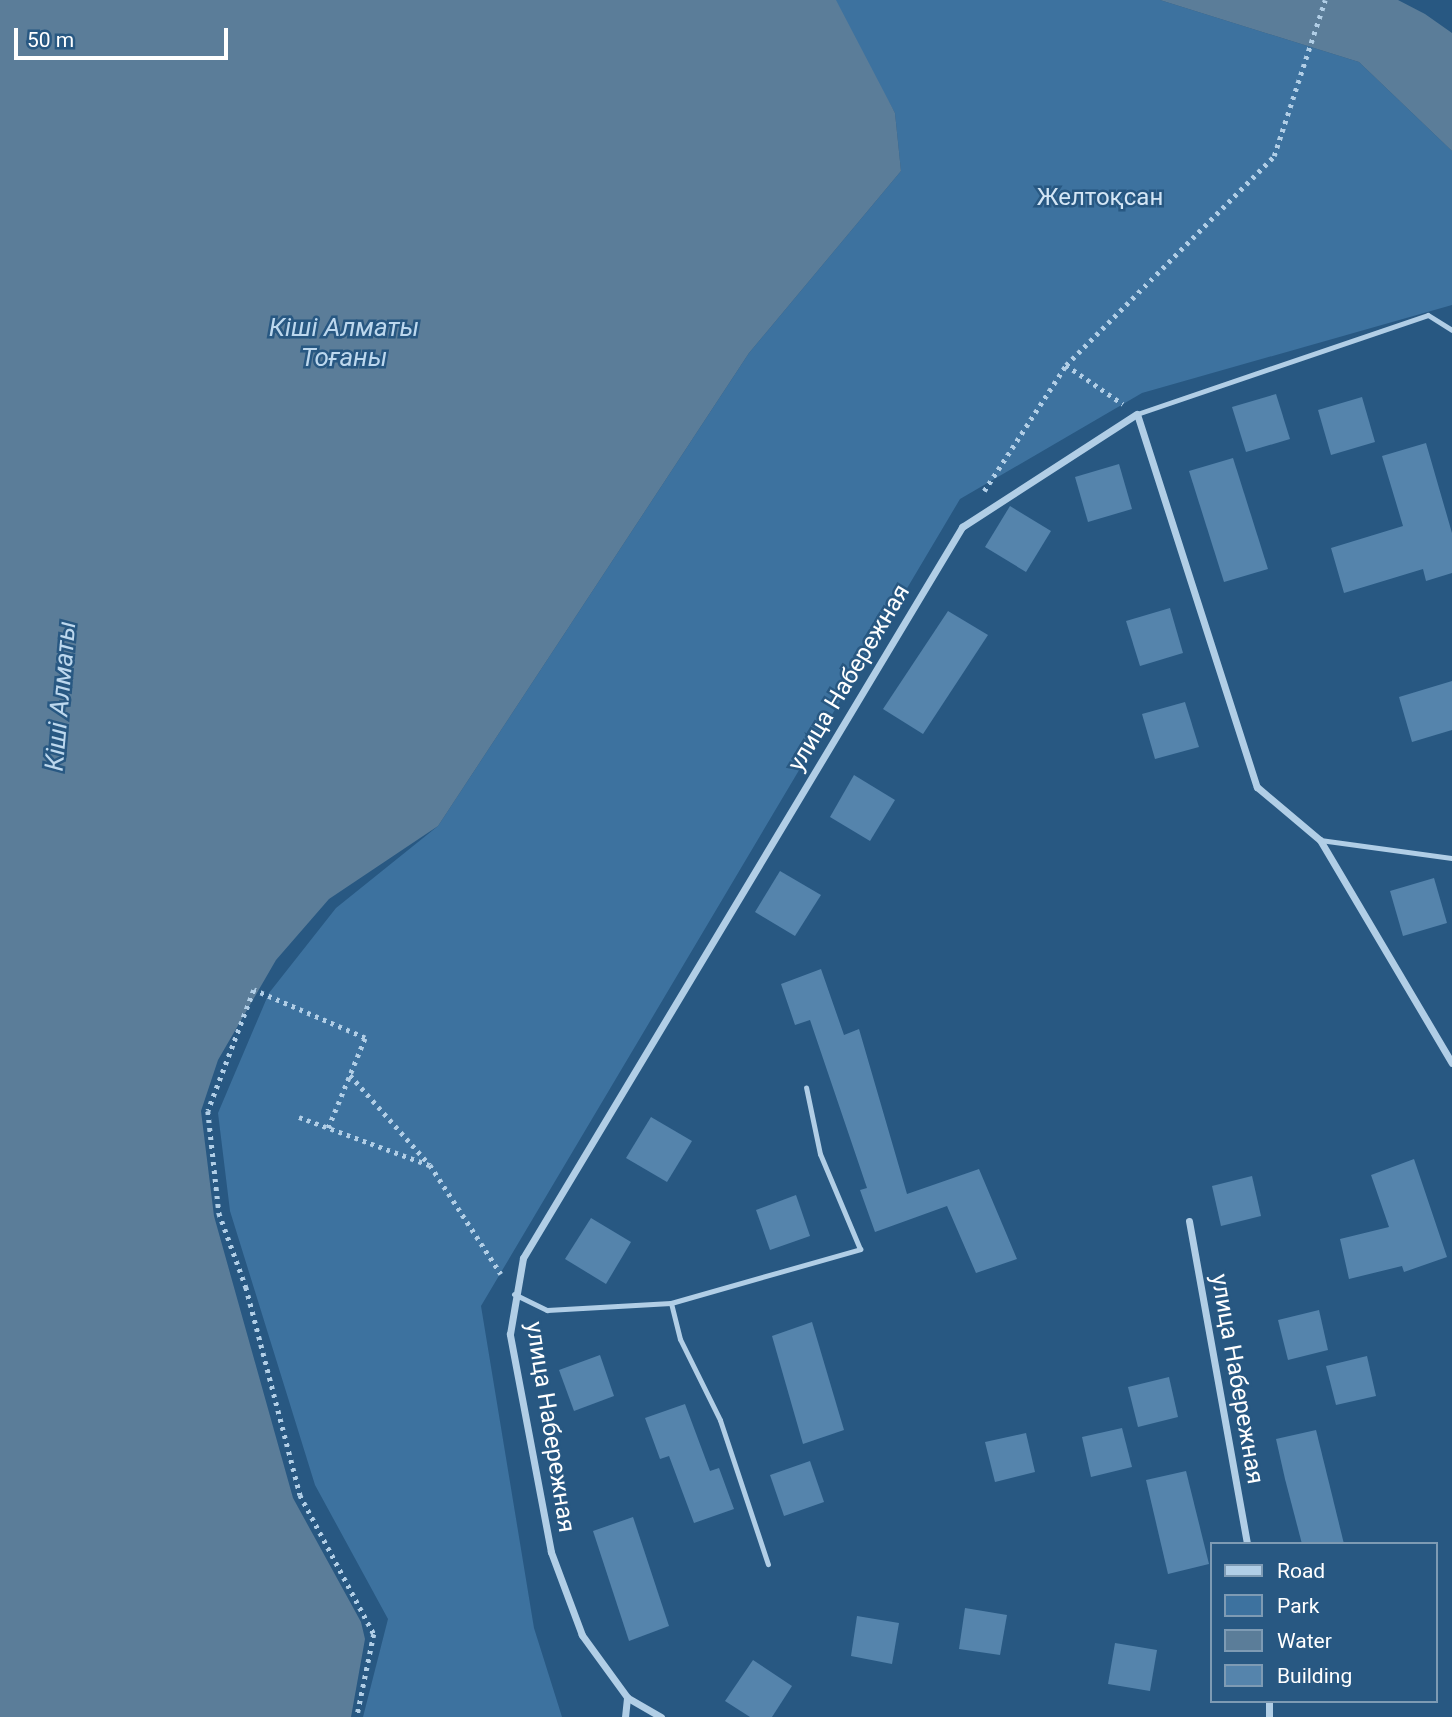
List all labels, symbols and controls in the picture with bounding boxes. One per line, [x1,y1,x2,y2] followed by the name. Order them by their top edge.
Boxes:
[18,14,231,58] scale bar
[27,28,74,52] text: 50 m
[1037,184,1163,212] park label: Желтоқсан
[269,312,419,374] water label: Кіші Алматы Тоғаны
[782,579,916,777] street label: улица Набережная
[39,620,83,772] water label: Кіші Алматы
[1204,1272,1270,1486] street label: улица Набережная
[519,1320,581,1534] street label: улица Набережная
[1210,1542,1438,1703] legend
[1277,1559,1325,1583] text: Road
[1277,1594,1319,1618] text: Park
[1277,1629,1332,1653] text: Water
[1277,1664,1352,1688] text: Building

